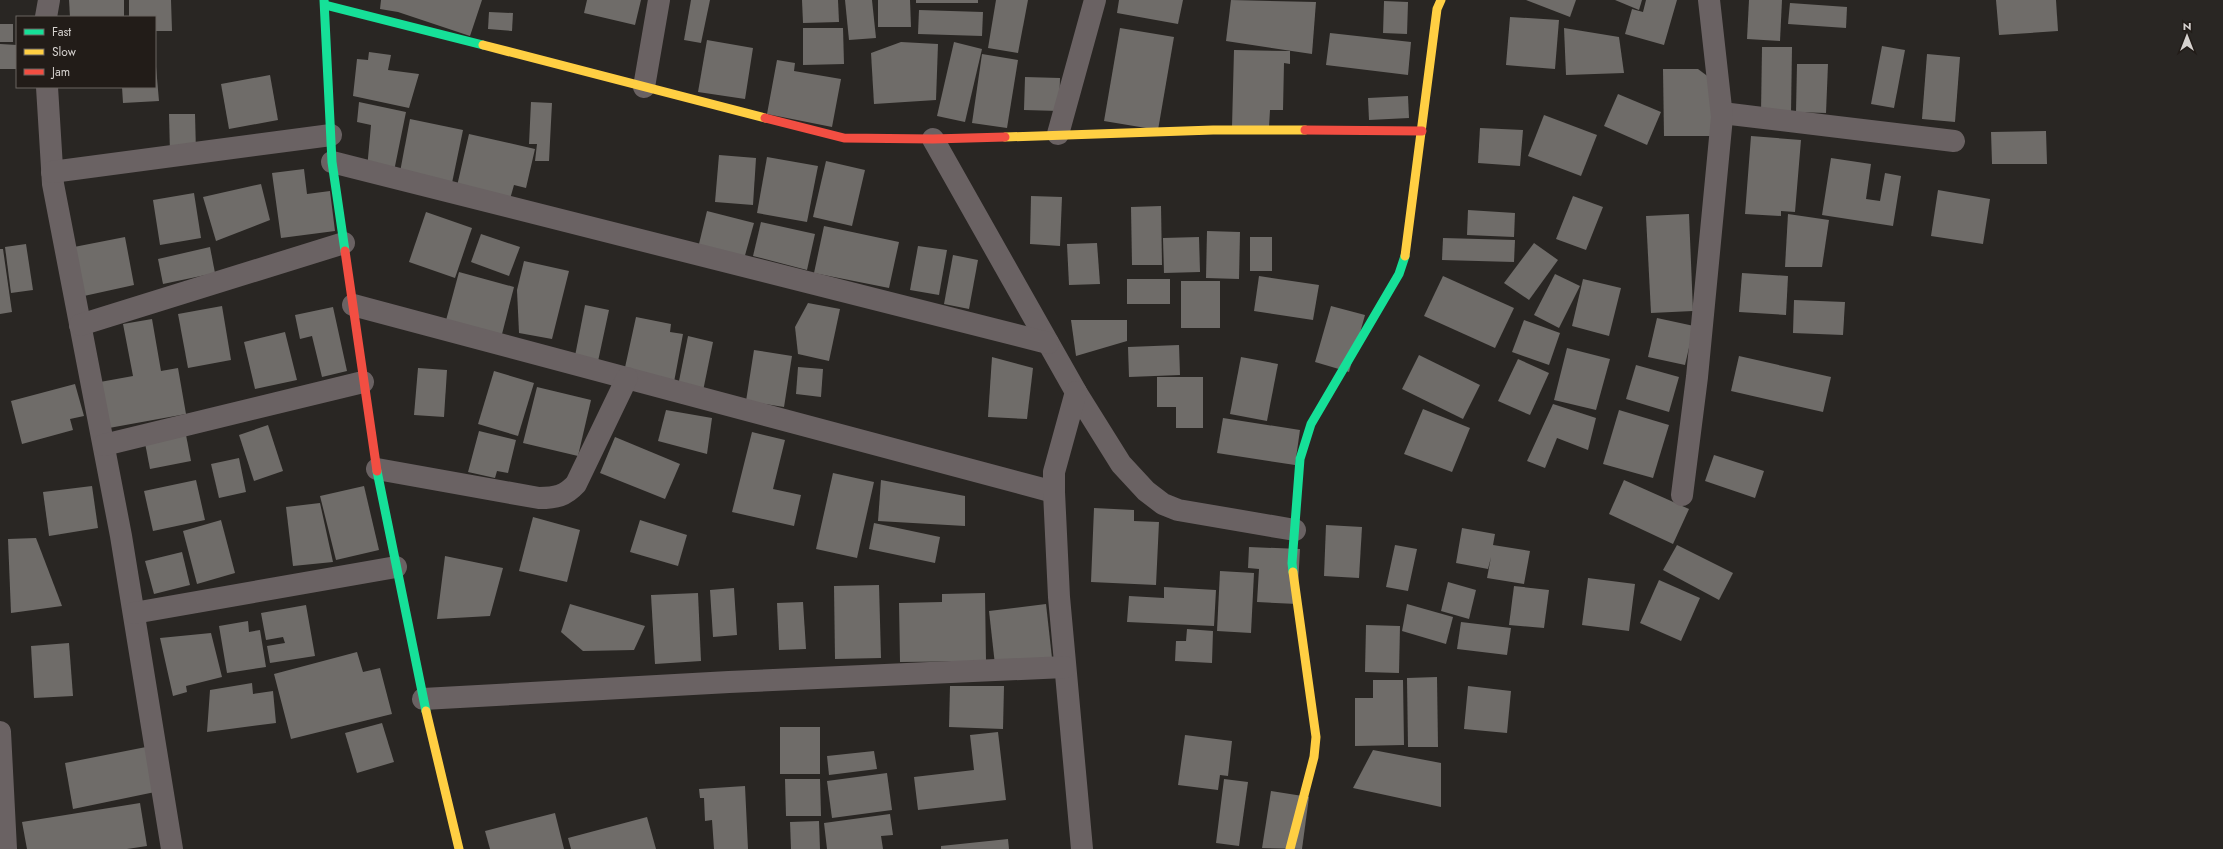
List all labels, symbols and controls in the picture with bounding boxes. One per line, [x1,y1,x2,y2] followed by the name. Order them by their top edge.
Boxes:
[16,16,156,88] legend
[2167,16,2207,56] north arrow
[2183,18,2191,34] text: N
[52,23,71,41] text: Fast
[52,43,77,61] text: Slow
[50,63,70,81] text: Jam

